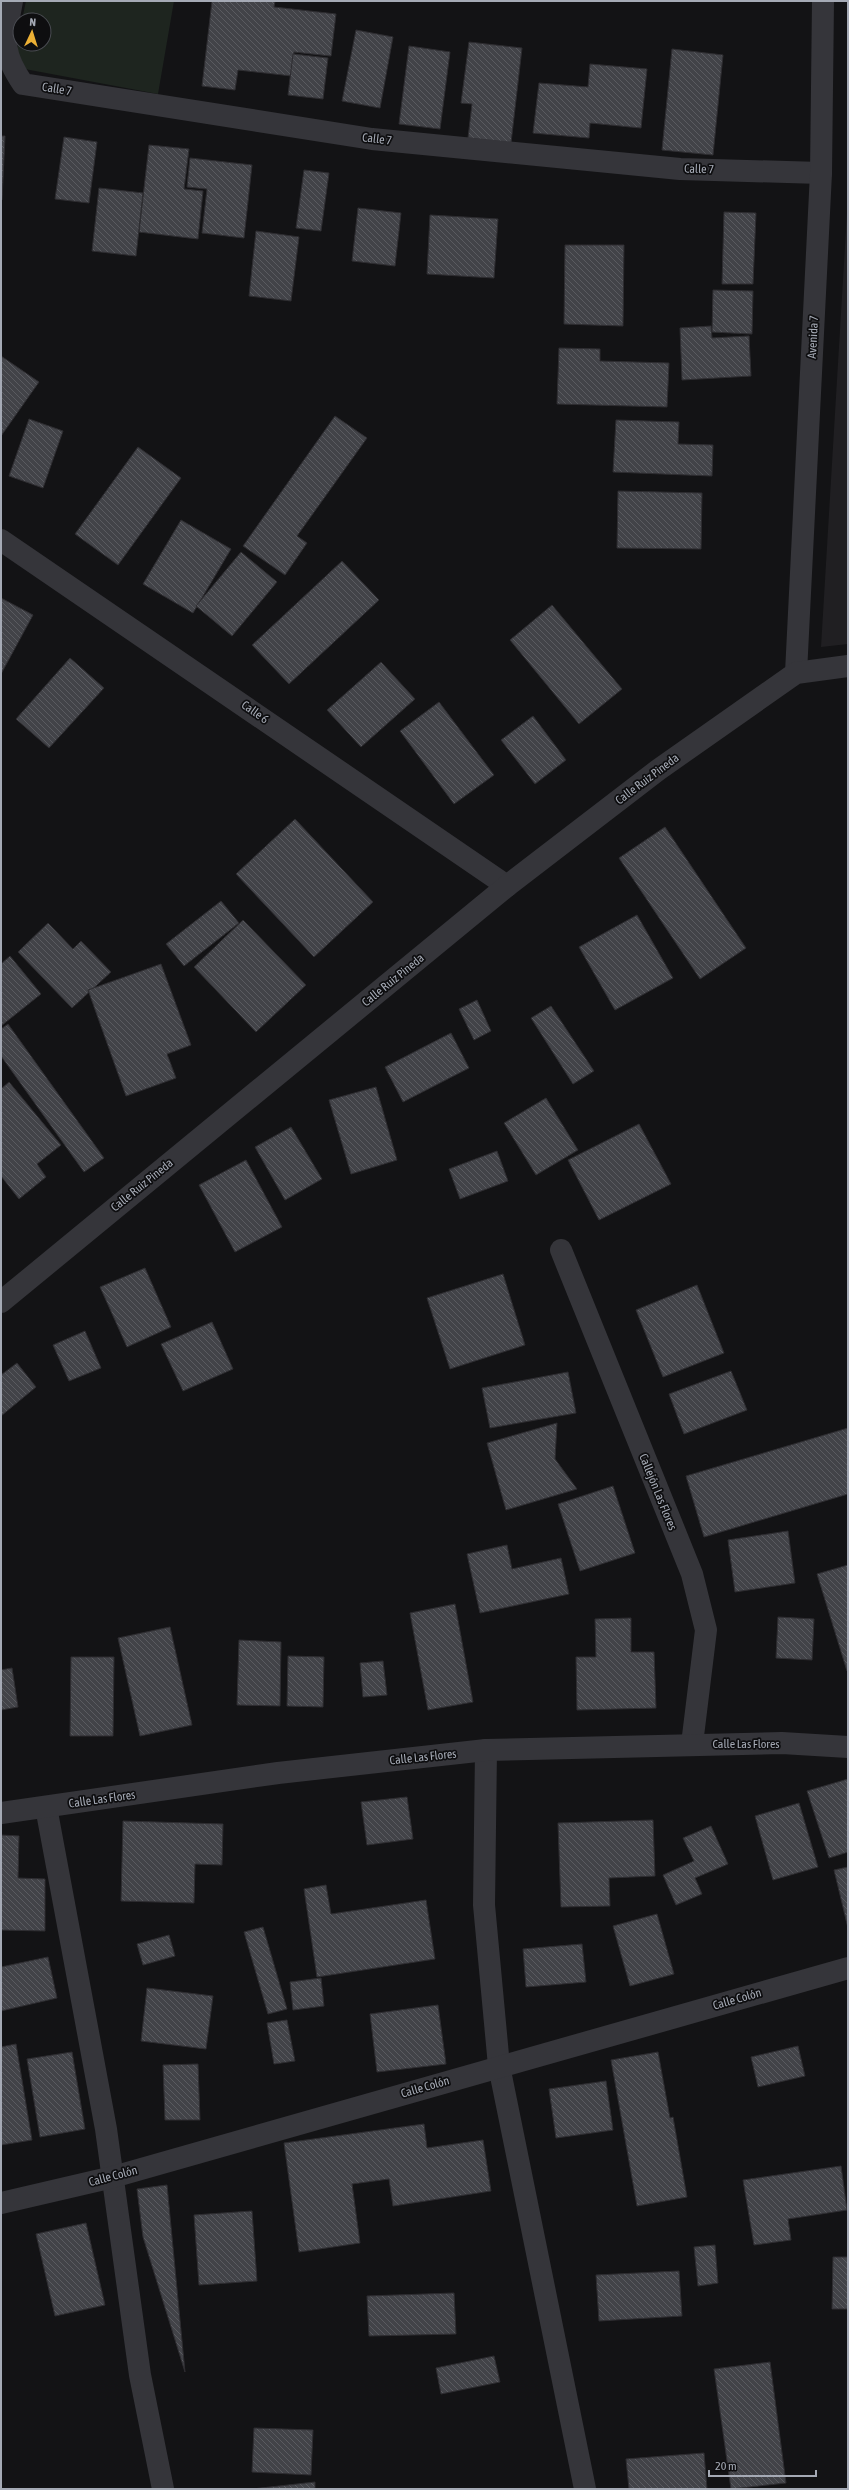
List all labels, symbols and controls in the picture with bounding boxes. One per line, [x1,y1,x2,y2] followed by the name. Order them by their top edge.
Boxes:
[12,12,52,52] north arrow
[29,16,36,28] text: N
[41,80,73,98] street label: Calle 7
[361,130,393,148] street label: Calle 7
[684,161,715,177] street label: Calle 7
[805,315,821,359] street label: Avenida 7
[239,698,272,727] street label: Calle 6
[613,751,681,807] street label: Calle Ruiz Pineda
[359,951,427,1009] street label: Calle Ruiz Pineda
[108,1156,176,1214] street label: Calle Ruiz Pineda
[636,1452,680,1532] street label: Callejón Las Flores
[712,1737,780,1751] street label: Calle Las Flores
[389,1747,457,1767] street label: Calle Las Flores
[68,1787,136,1811] street label: Calle Las Flores
[711,1985,763,2013] street label: Calle Colón
[399,2073,451,2101] street label: Calle Colón
[87,2163,139,2189] street label: Calle Colón
[709,2452,816,2478] scale bar
[715,2459,737,2473] text: 20 m

